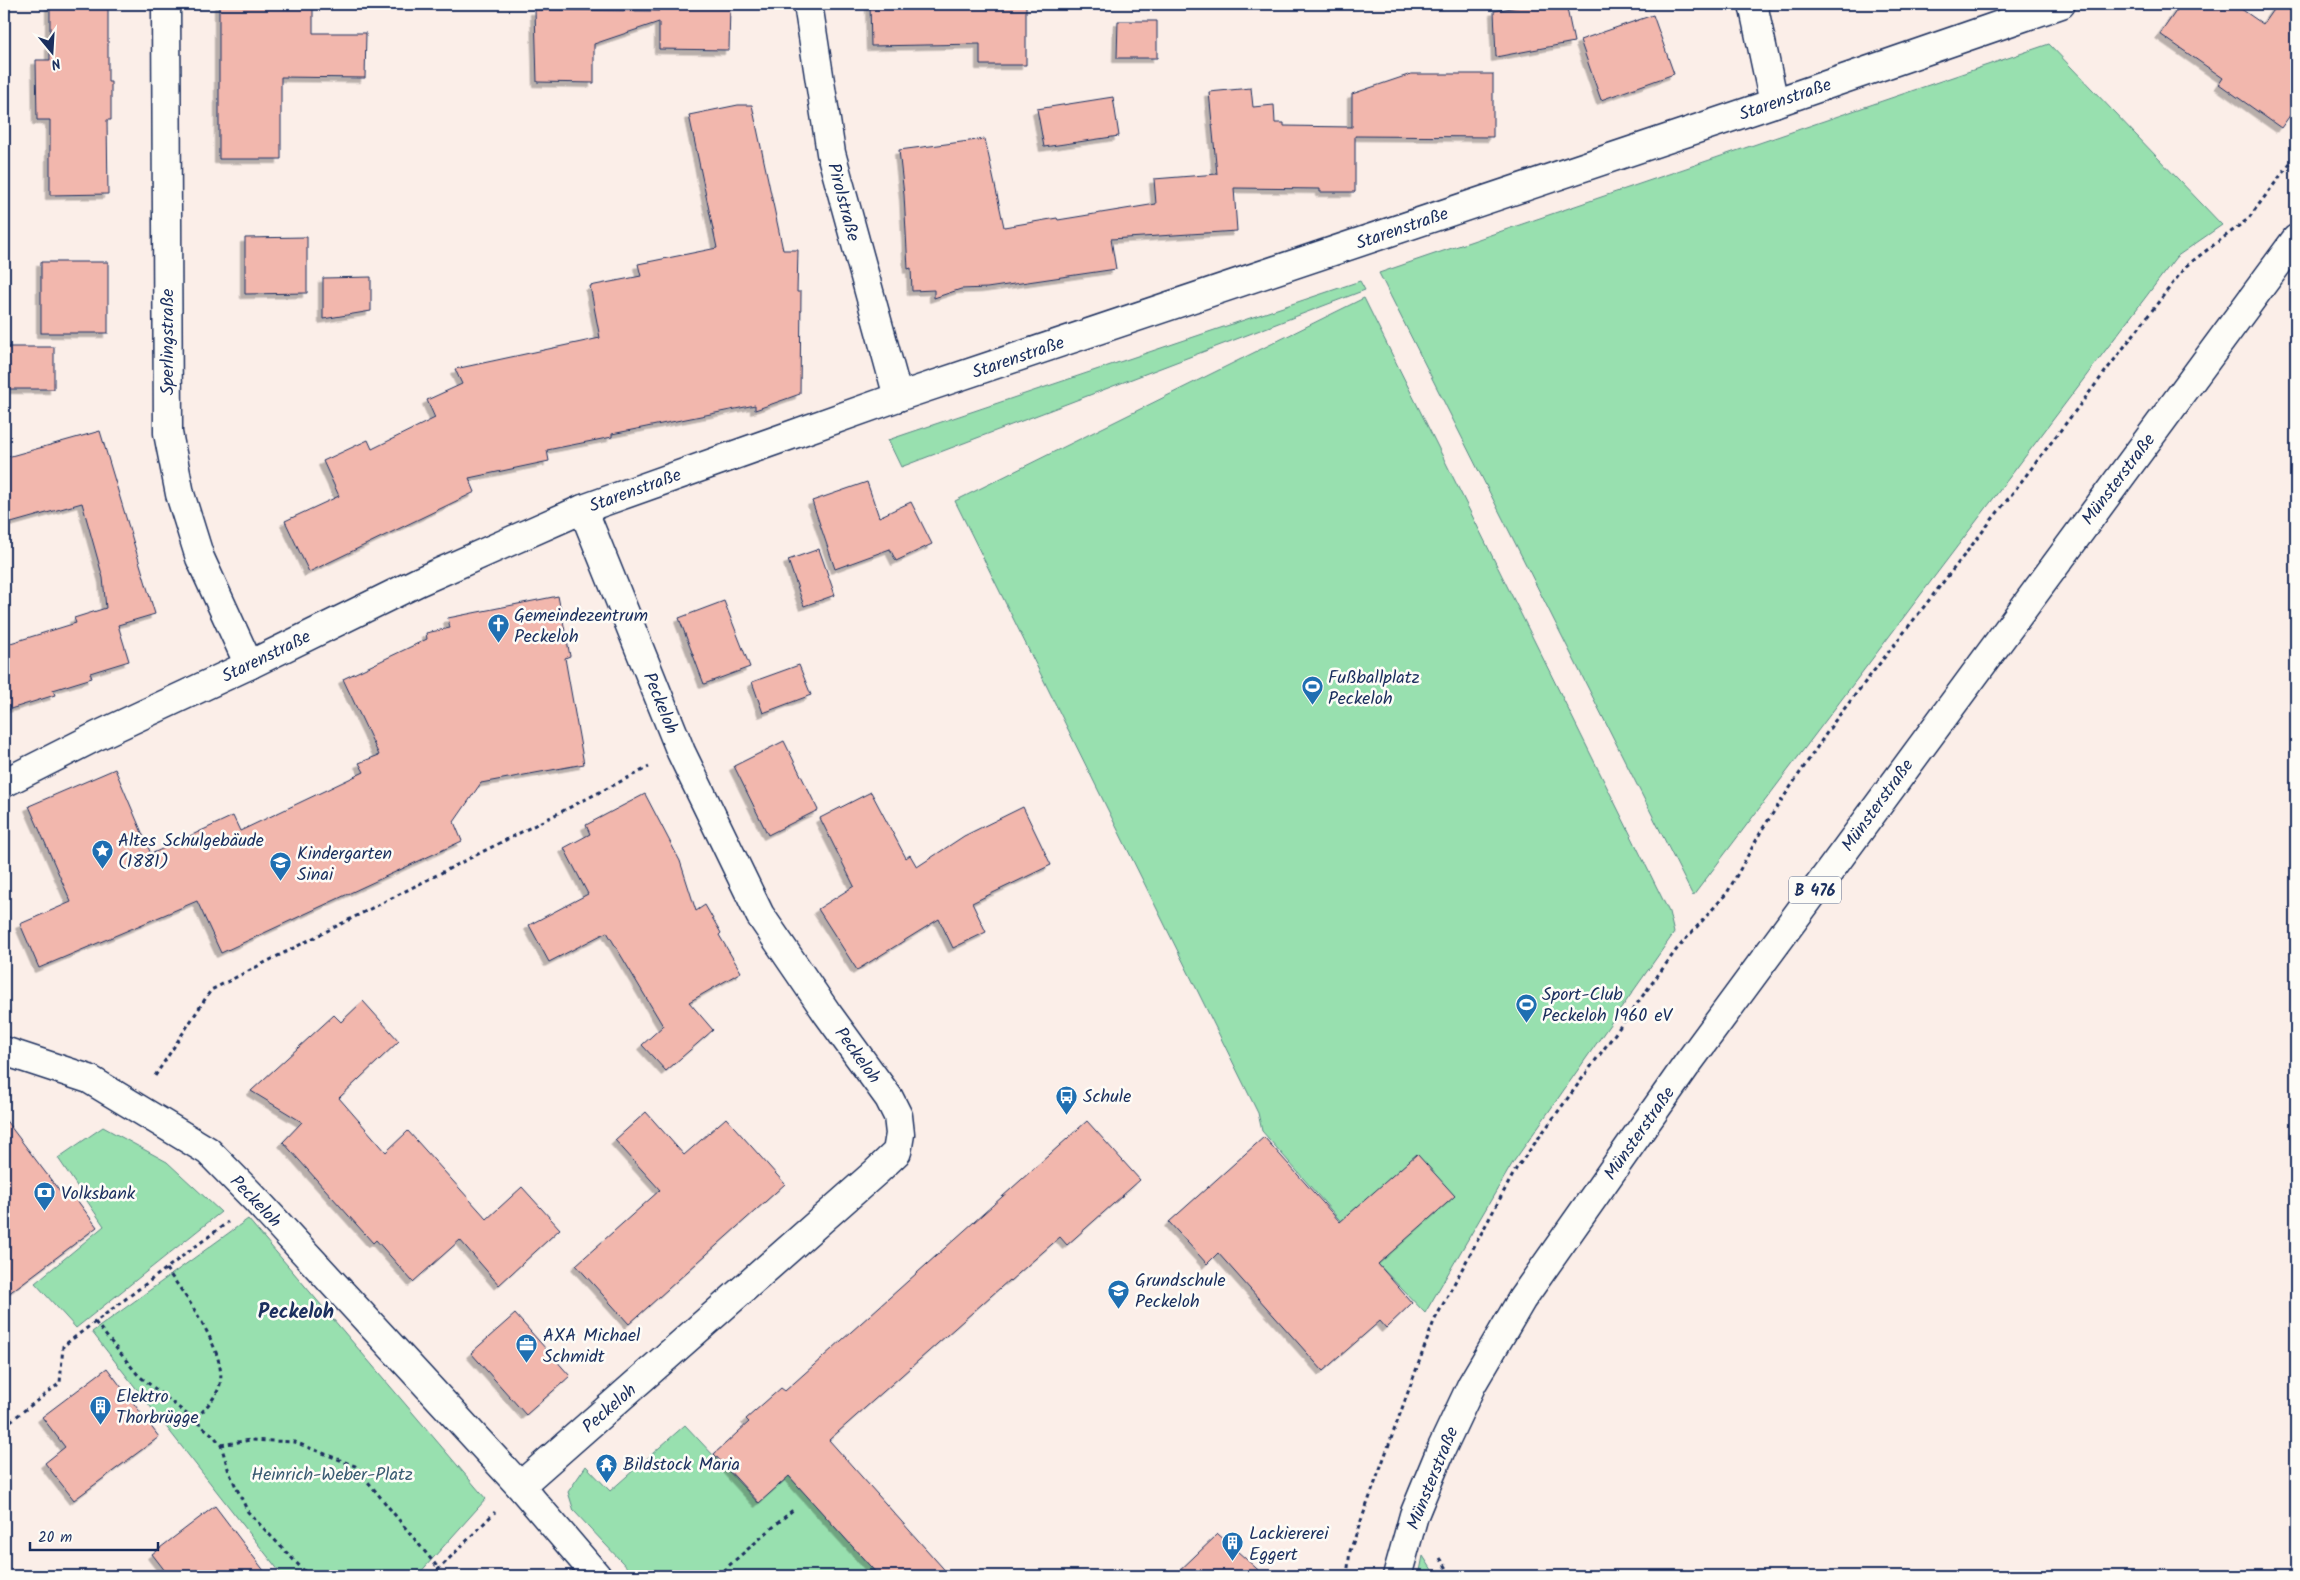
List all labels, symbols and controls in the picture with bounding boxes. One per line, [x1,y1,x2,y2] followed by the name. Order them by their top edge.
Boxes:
[28,28,78,78] north arrow
[48,52,63,75] text: N
[1735,71,1836,130] street label: Starenstraße
[818,160,867,245] street label: Pirolstraße
[1352,200,1453,259] street label: Starenstraße
[154,289,183,395] street label: Sperlingstraße
[968,329,1069,388] street label: Starenstraße
[2075,428,2164,532] street label: Münsterstraße
[585,461,686,522] street label: Starenstraße
[514,602,648,652] place label: Gemeindezentrum Peckeloh
[486,613,510,644] church icon: Gemeindezentrum Peckeloh
[217,623,316,691] street label: Starenstraße
[1328,664,1420,714] place label: Fußballplatz Peckeloh
[634,668,685,739] street label: Peckeloh
[1300,675,1324,706] sports icon: Fußballplatz Peckeloh
[1835,753,1922,858] street label: Münsterstraße
[118,827,264,877] place label: Altes Schulgebäude (1881)
[90,838,114,869] place icon: Altes Schulgebäude (1881)
[297,840,392,890] place label: Kindergarten Sinai
[269,851,293,882] school or university icon: Kindergarten Sinai
[1789,876,1841,904] road number: B 476
[1542,981,1674,1031] place label: Sport-Club Peckeloh 1960 eV
[1514,992,1538,1023] sports icon: Sport-Club Peckeloh 1960 eV
[826,1021,888,1091] street label: Peckeloh
[1597,1081,1683,1187] street label: Münsterstraße
[1083,1083,1131,1112] place label: Schule
[1055,1084,1079,1115] bus stop icon: Schule
[222,1169,288,1235] street label: Peckeloh
[61,1180,136,1209] place label: Volksbank
[33,1181,57,1212] bank icon: Volksbank
[1135,1267,1226,1317] place label: Grundschule Peckeloh
[1107,1278,1131,1309] school or university icon: Grundschule Peckeloh
[258,1297,334,1329] district label: Peckeloh
[543,1322,641,1372] place label: AXA Michael Schmidt
[515,1333,539,1364] office icon: AXA Michael Schmidt
[576,1377,644,1441] street label: Peckeloh
[116,1383,199,1433] place label: Elektro Thorbrügge
[88,1394,112,1425] building icon: Elektro Thorbrügge
[1400,1423,1467,1534] street label: Münsterstraße
[623,1451,740,1480] place label: Bildstock Maria
[595,1452,619,1483] temple icon: Bildstock Maria
[251,1461,413,1490] park label: Heinrich-Weber-Platz
[30,1520,158,1552] scale bar
[1249,1520,1329,1570] place label: Lackiererei Eggert
[38,1526,72,1550] text: 20 m
[1221,1531,1245,1562] building icon: Lackiererei Eggert

